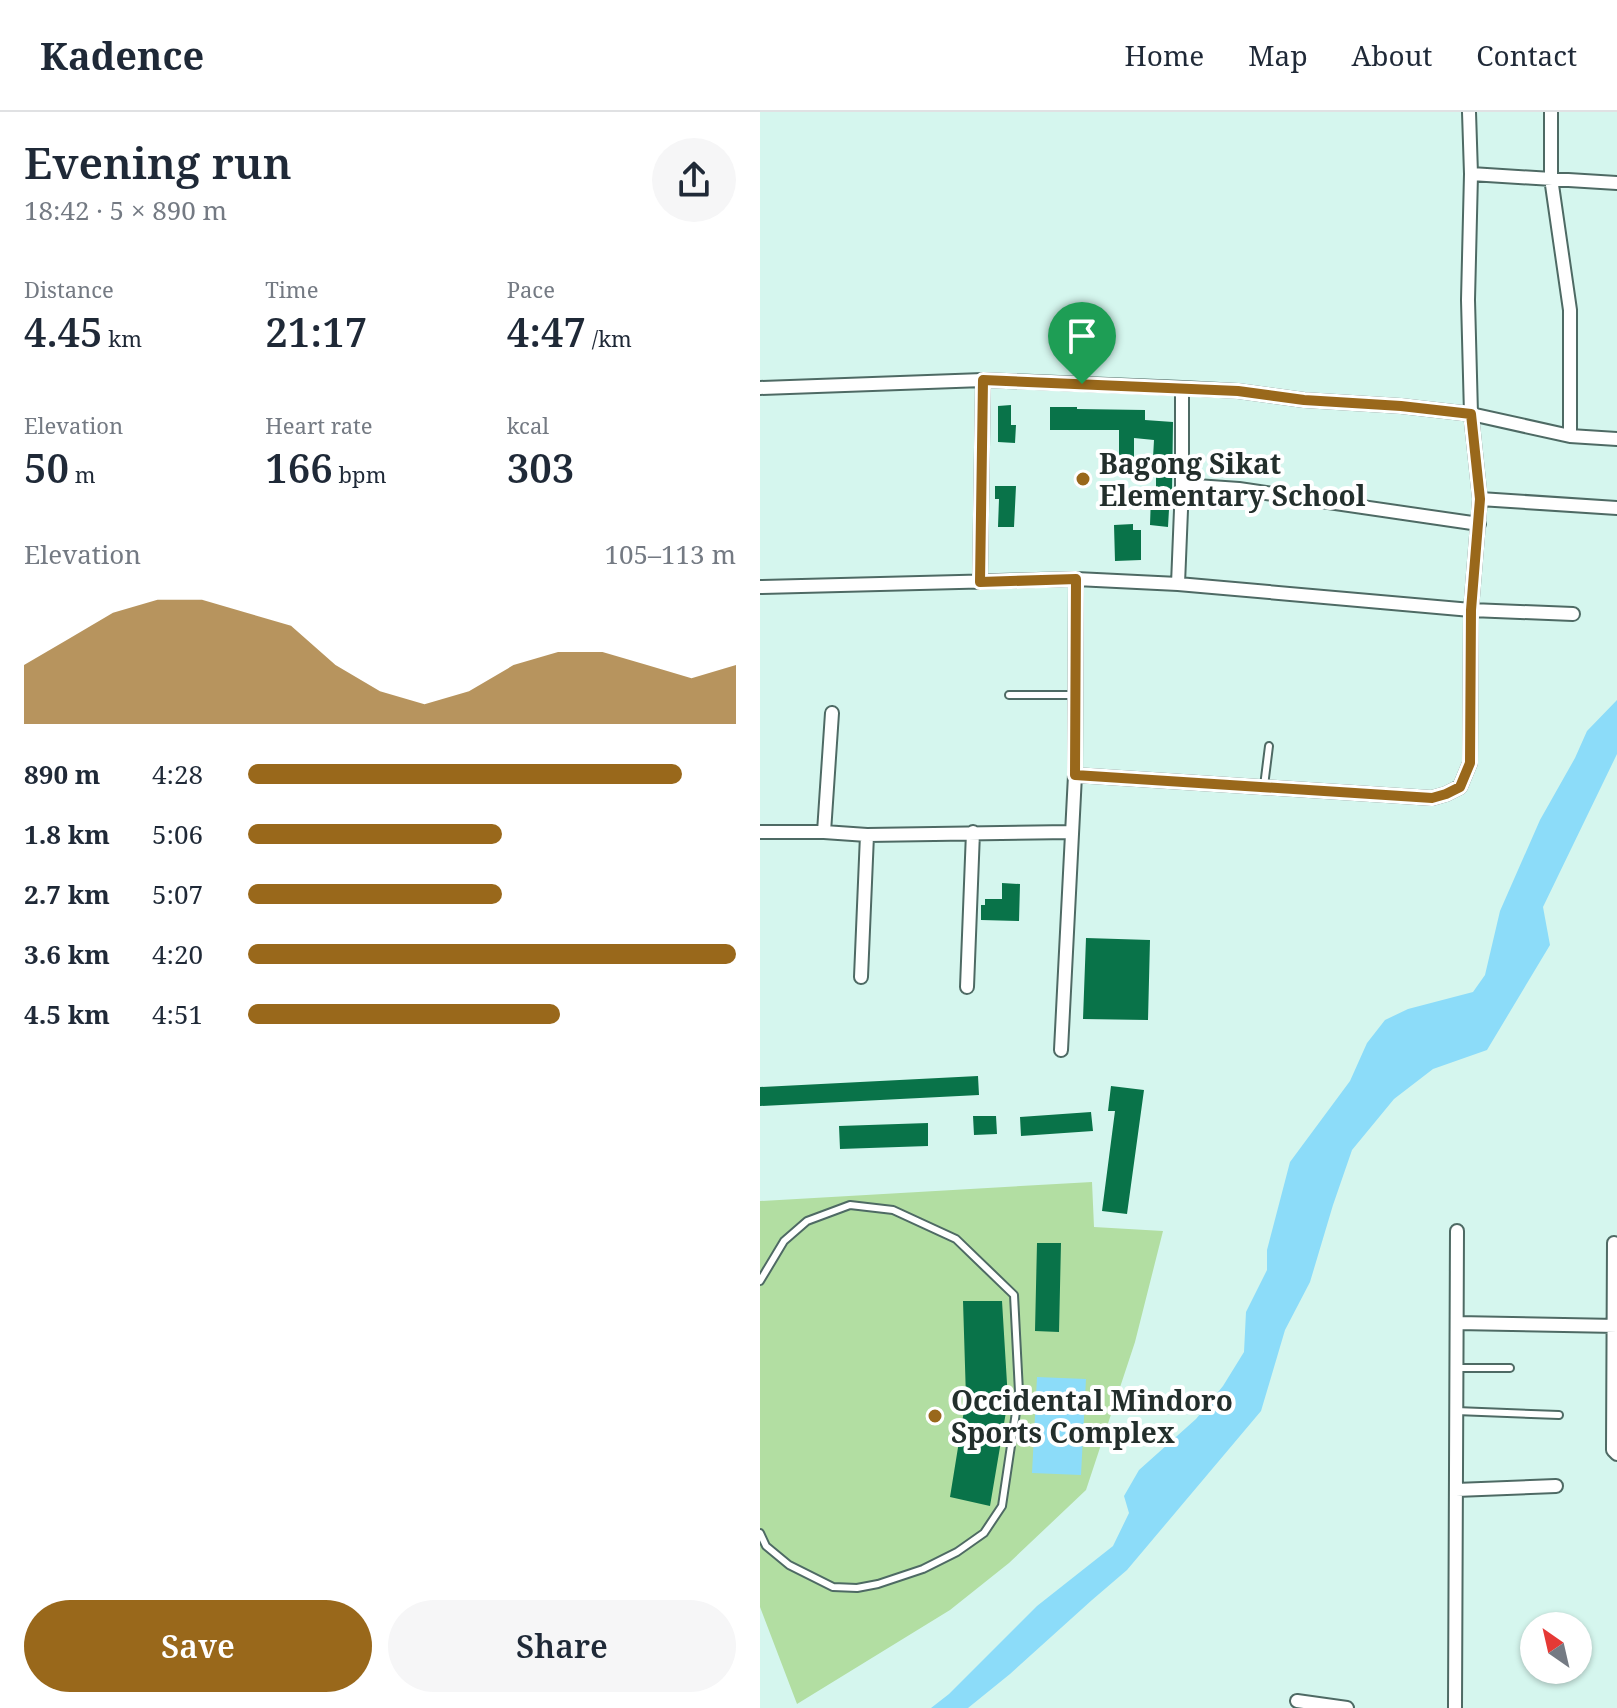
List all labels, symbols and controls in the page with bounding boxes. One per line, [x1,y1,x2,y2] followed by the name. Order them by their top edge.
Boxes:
[40,29,204,81] text: Kadence
[1125,36,1204,74] text: Home
[1248,36,1308,74] text: Map
[1352,36,1432,74] text: About
[1476,36,1577,74] text: Contact
[24,132,292,192] text: Evening run
[652,138,736,222] button: share
[24,192,227,228] text: 18:42 · 5 × 890 m
[24,274,114,304] text: Distance
[265,274,318,304] text: Time
[507,274,555,304] text: Pace
[1048,302,1116,384] pin
[24,304,103,359] text: 4.45
[265,304,367,359] text: 21:17
[507,304,586,359] text: 4:47
[1060,314,1104,358] icon: arrive
[103,323,142,353] text: km
[586,323,632,353] text: /km
[24,410,123,440] text: Elevation
[265,410,373,440] text: Heart rate
[507,410,549,440] text: kcal
[24,440,69,495] text: 50
[265,440,333,495] text: 166
[507,440,574,495] text: 303
[1099,444,1366,514] place label: Bagong Sikat Elementary School
[69,459,96,489] text: m
[333,459,386,489] text: bpm
[1074,470,1092,488] marker: Bagong Sikat Elementary School
[24,536,141,572] text: Elevation
[604,536,736,572] text: 105–113 m
[24,756,100,792] text: 890 m
[152,756,203,792] text: 4:28
[24,816,110,852] text: 1.8 km
[152,816,203,852] text: 5:06
[24,876,110,912] text: 2.7 km
[152,876,203,912] text: 5:07
[24,936,110,972] text: 3.6 km
[152,936,203,972] text: 4:20
[24,996,110,1032] text: 4.5 km
[152,996,203,1032] text: 4:51
[951,1381,1233,1451] place label: Occidental Mindoro Sports Complex
[926,1407,944,1425] marker: Occidental Mindoro Sports Complex
[24,1600,372,1692] button: Save
[388,1600,736,1692] button: Share
[1520,1612,1592,1684] north arrow
[1520,1612,1592,1684] map controls

